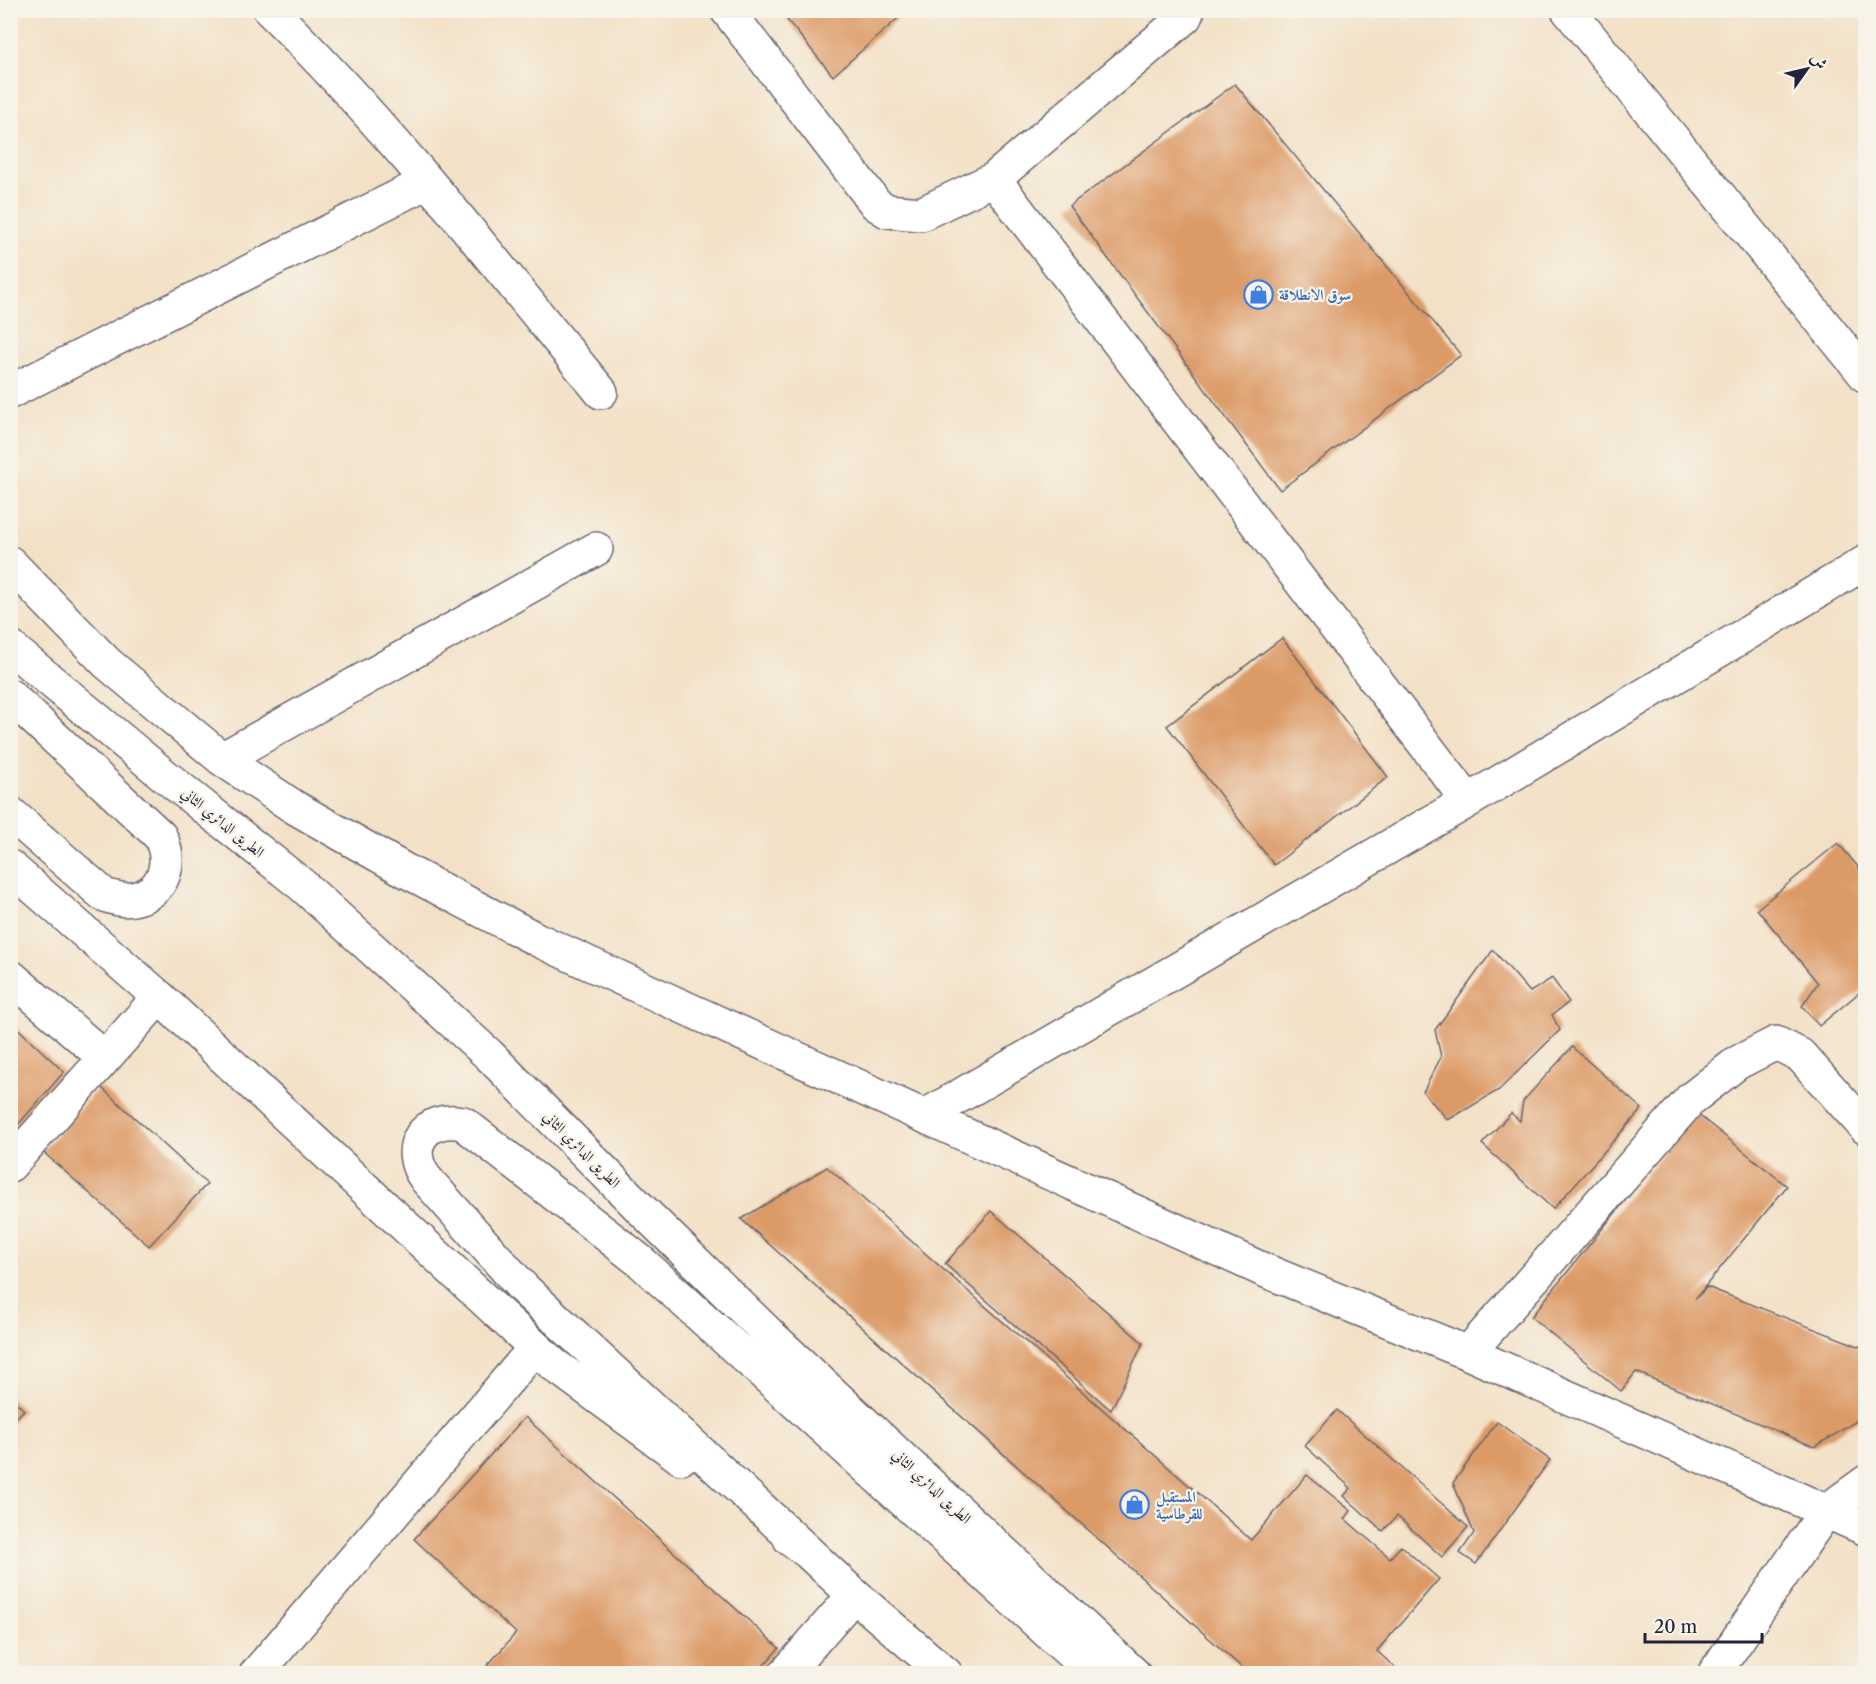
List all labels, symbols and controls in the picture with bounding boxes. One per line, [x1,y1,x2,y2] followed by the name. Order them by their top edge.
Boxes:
[1777,39,1837,99] north arrow
[1807,48,1832,73] text: ش
[1242,278,1274,310] shop icon: سوق الانطلاقة
[1279,285,1351,304] place label: سوق الانطلاقة
[176,783,268,864] street label: الطريق الدائري الثاني
[537,1106,625,1194] street label: الطريق الدائري الثاني
[886,1445,976,1530] street label: الطريق الدائري الثاني
[1156,1487,1202,1524] place label: المستقبل للقرطاسية
[1119,1489,1151,1521] shop icon: المستقبل للقرطاسية
[1645,1606,1762,1644] scale bar
[1654,1616,1698,1638] text: 20 m

